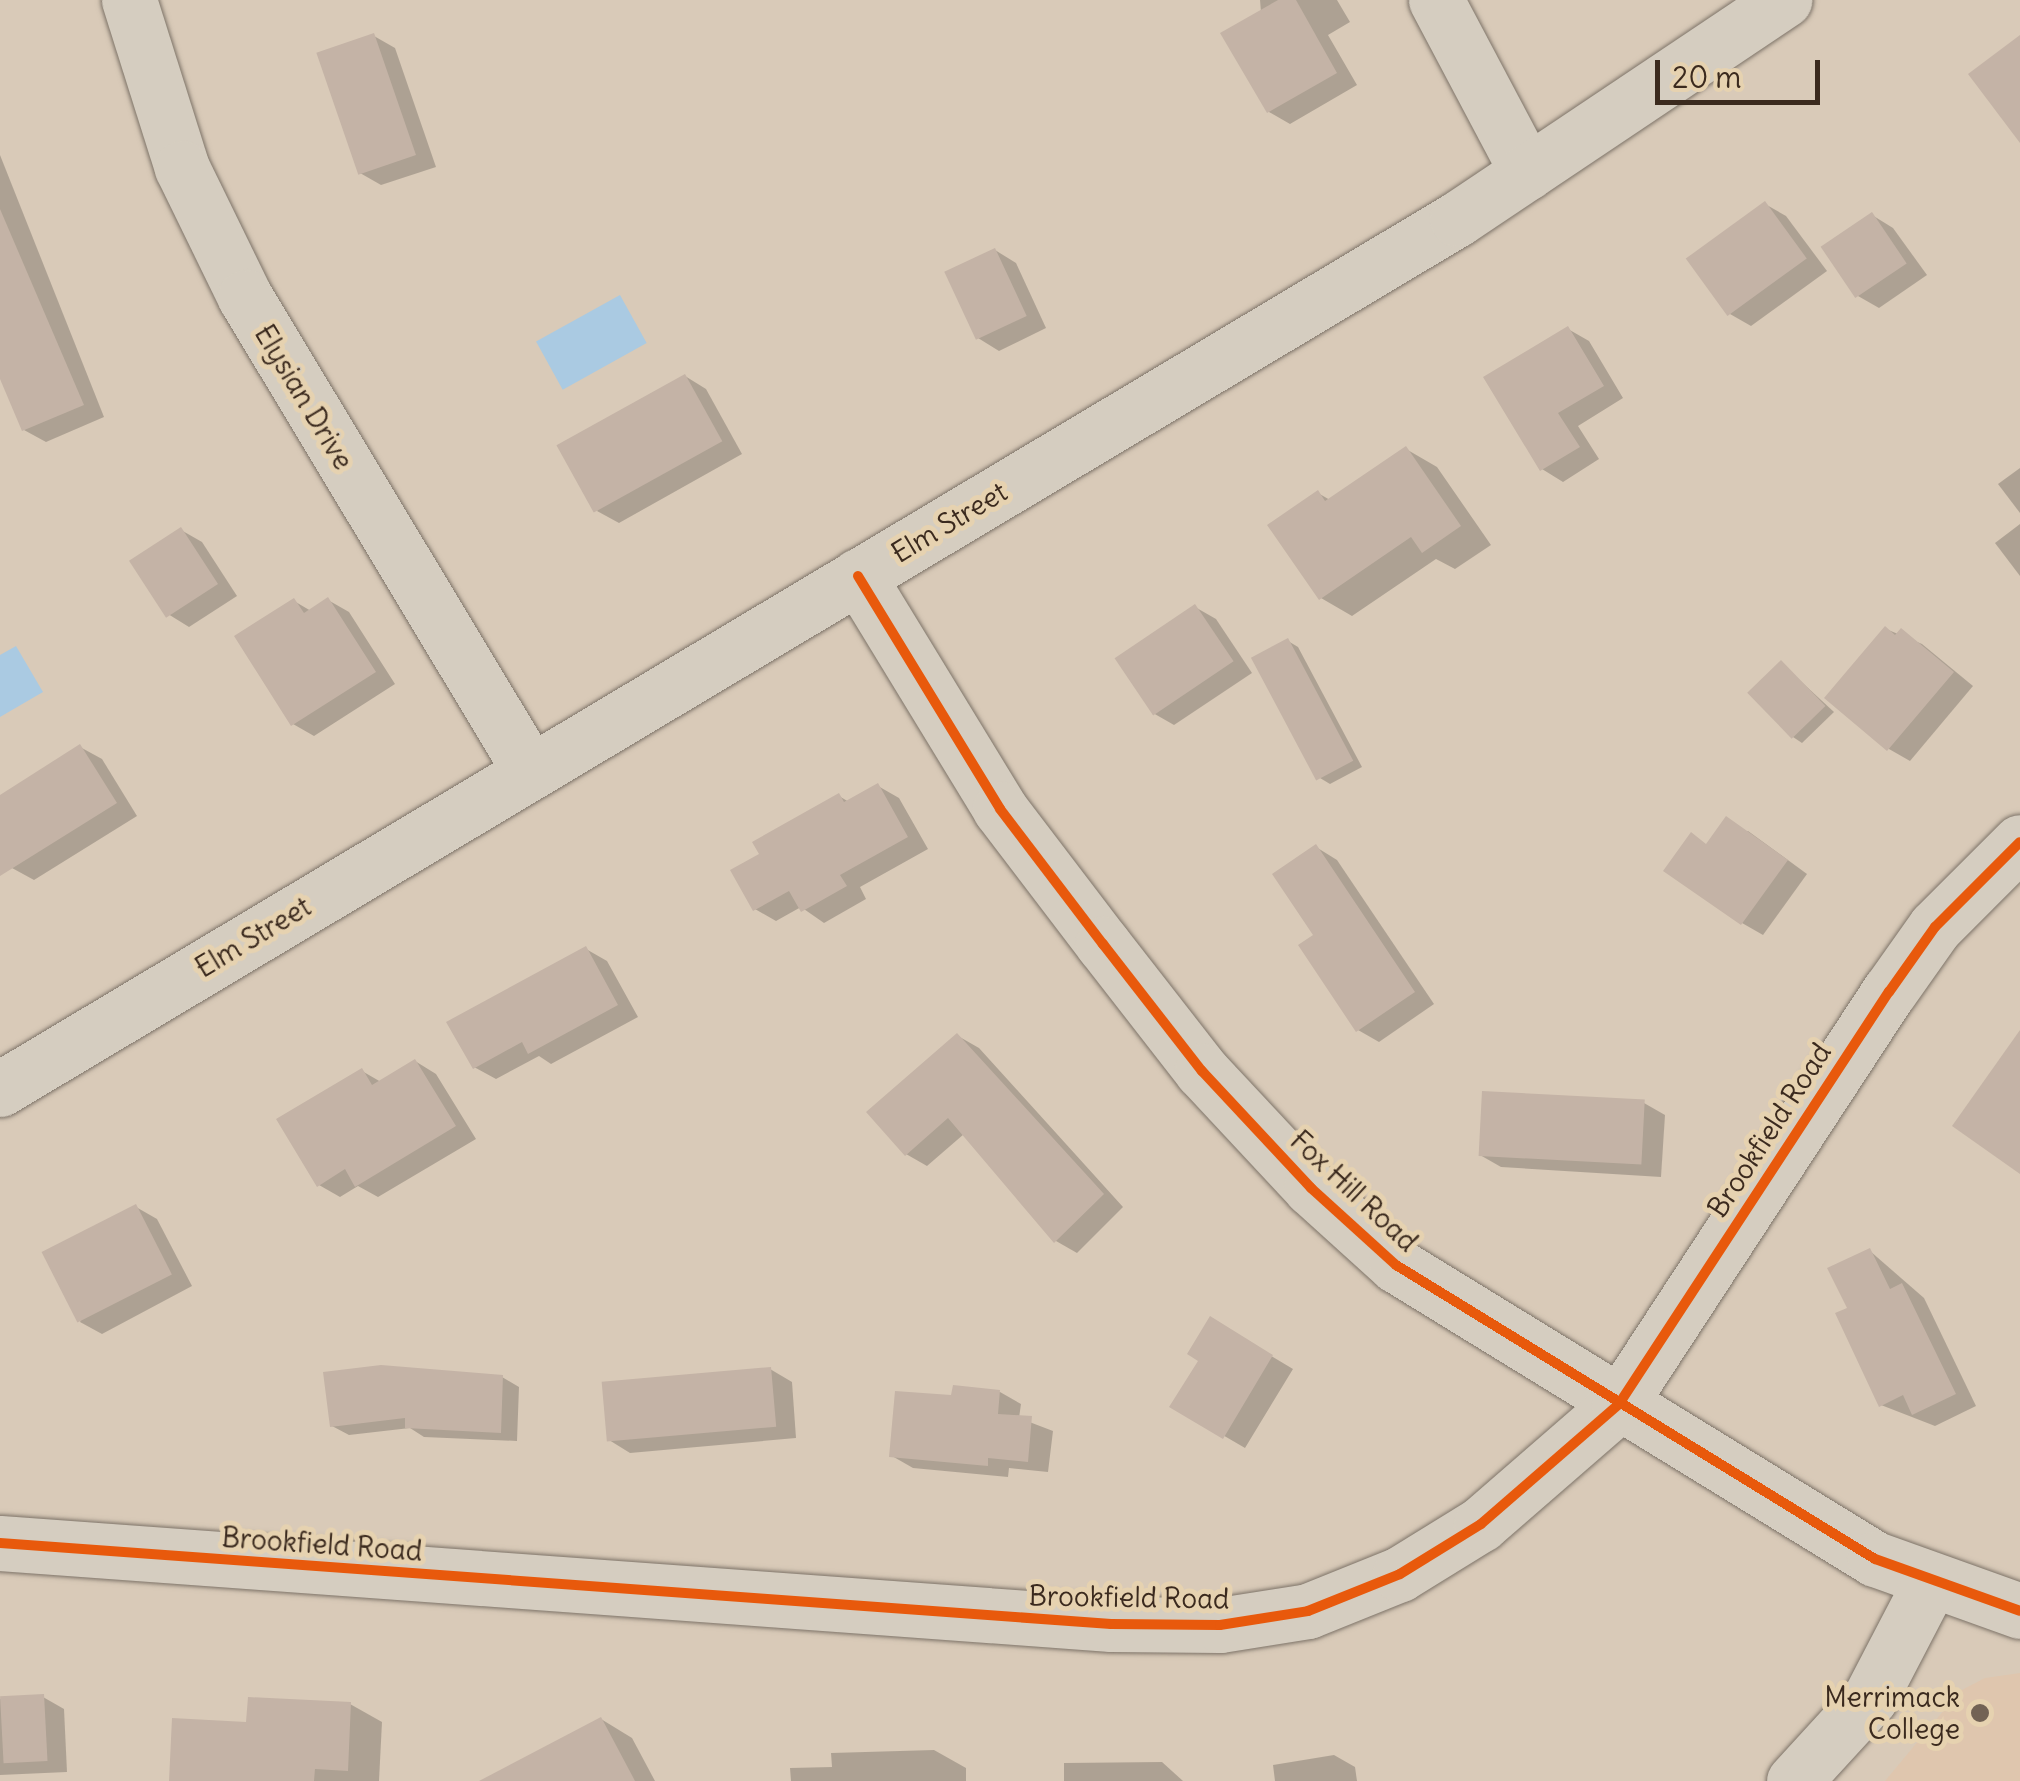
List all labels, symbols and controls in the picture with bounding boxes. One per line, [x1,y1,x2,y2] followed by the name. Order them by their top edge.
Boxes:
[1660,40,1825,102] scale bar
[1672,58,1742,96] text: 20 m
[248,319,360,475] street label: Elysian Drive
[885,474,1013,570] street label: Elm Street
[189,889,317,985] street label: Elm Street
[1700,1037,1838,1223] street label: Brookfield Road
[1283,1124,1425,1258] street label: Fox Hill Road
[221,1520,423,1568] street label: Brookfield Road
[1028,1578,1230,1616] street label: Brookfield Road
[1824,1680,1960,1746] place label: Merrimack College
[1969,1702,1991,1724] marker: Merrimack College

